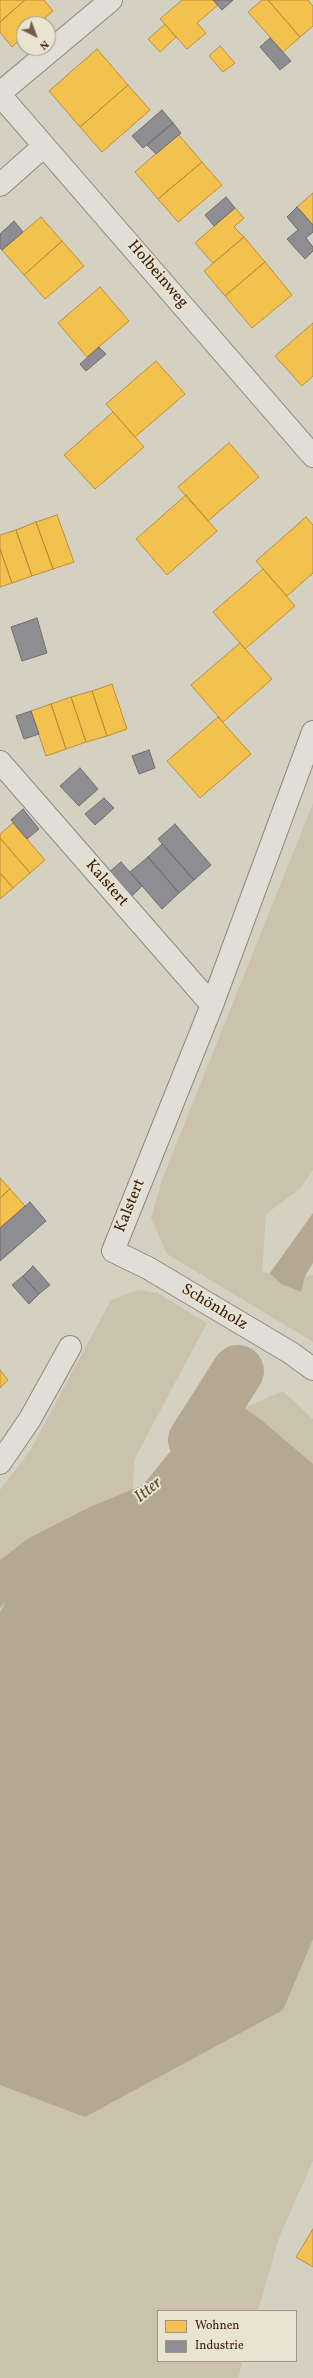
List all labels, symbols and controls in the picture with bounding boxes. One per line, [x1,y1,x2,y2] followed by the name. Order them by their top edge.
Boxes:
[16,16,56,56] north arrow
[36,36,52,53] text: N
[122,237,192,313] street label: Holbeinweg
[80,857,132,911] street label: Kalstert
[112,1177,150,1235] street label: Kalstert
[177,1281,251,1335] street label: Schönholz
[131,1474,167,1508] water label: Itter
[157,2310,297,2362] legend
[195,2318,240,2334] text: Wohnen
[195,2338,244,2354] text: Industrie

